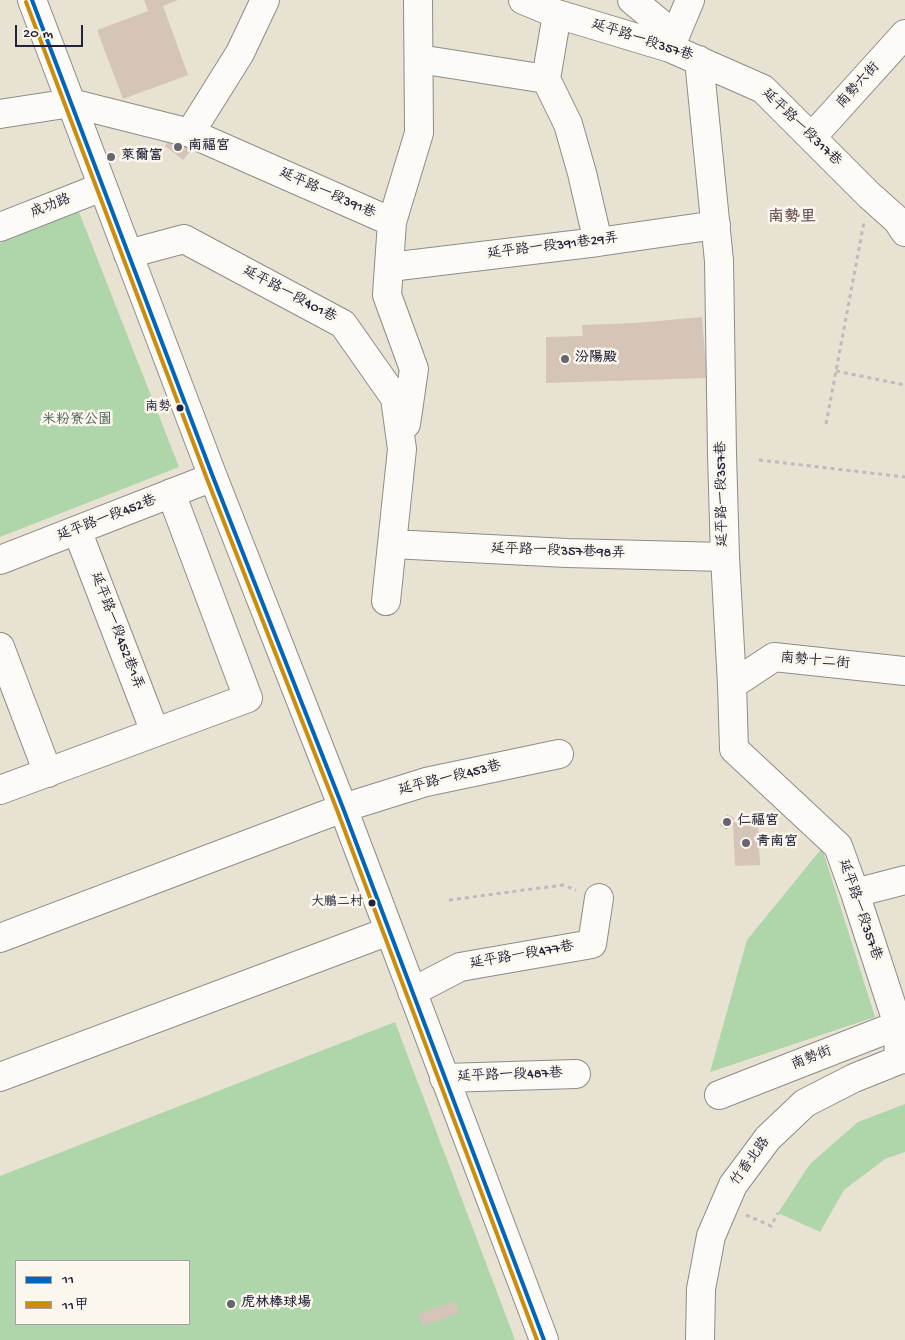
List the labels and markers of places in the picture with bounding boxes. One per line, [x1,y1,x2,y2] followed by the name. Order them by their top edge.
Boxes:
[188,139,230,155] place label: 南福宮
[172,141,184,153] marker: 南福宮
[121,149,163,165] place label: 萊爾富
[105,151,117,163] marker: 萊爾富
[575,351,617,367] place label: 汾陽殿
[559,353,571,365] marker: 汾陽殿
[145,400,171,416] place label: 南勢
[175,403,185,413] marker: 南勢
[737,814,779,830] place label: 仁福宫
[721,816,733,828] marker: 仁福宫
[756,835,798,851] place label: 青南宫
[740,837,752,849] marker: 青南宫
[311,895,363,911] place label: 大鵬二村
[367,898,377,908] marker: 大鵬二村
[241,1296,311,1312] place label: 虎林棒球場
[225,1298,237,1310] marker: 虎林棒球場

